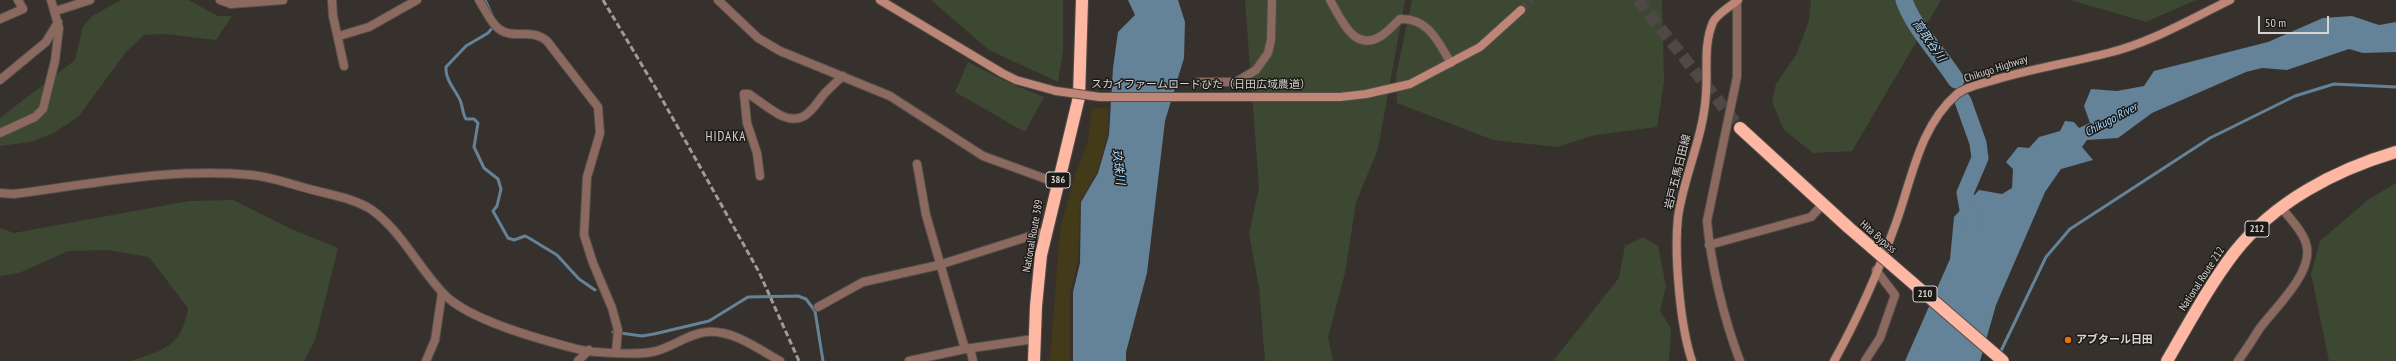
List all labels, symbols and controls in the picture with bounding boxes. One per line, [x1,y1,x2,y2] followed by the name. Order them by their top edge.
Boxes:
[2260,8,2331,34] scale bar
[2265,15,2286,30] text: 50 m
[1909,17,1949,65] water label: 高取谷川
[1963,53,2029,85] street label: Chikugo Highway
[1091,78,1311,92] street label: スカイファームロードひた（日田広域農道）
[2082,100,2140,140] water label: Chikugo River
[706,129,746,145] district label: HIDAKA
[1662,133,1694,211] street label: 岩戸五馬日田線
[1109,148,1127,186] water label: 玖珠川
[1046,172,1070,188] road number: 386
[1020,199,1046,273] street label: National Route 389
[1857,218,1899,256] street label: Hita Bypass
[2245,221,2269,237] road number: 212
[2176,245,2228,313] street label: National Route 212
[1913,286,1937,302] road number: 210
[2076,333,2153,347] place label: アブタール日田
[2063,335,2073,345] marker: アブタール日田

